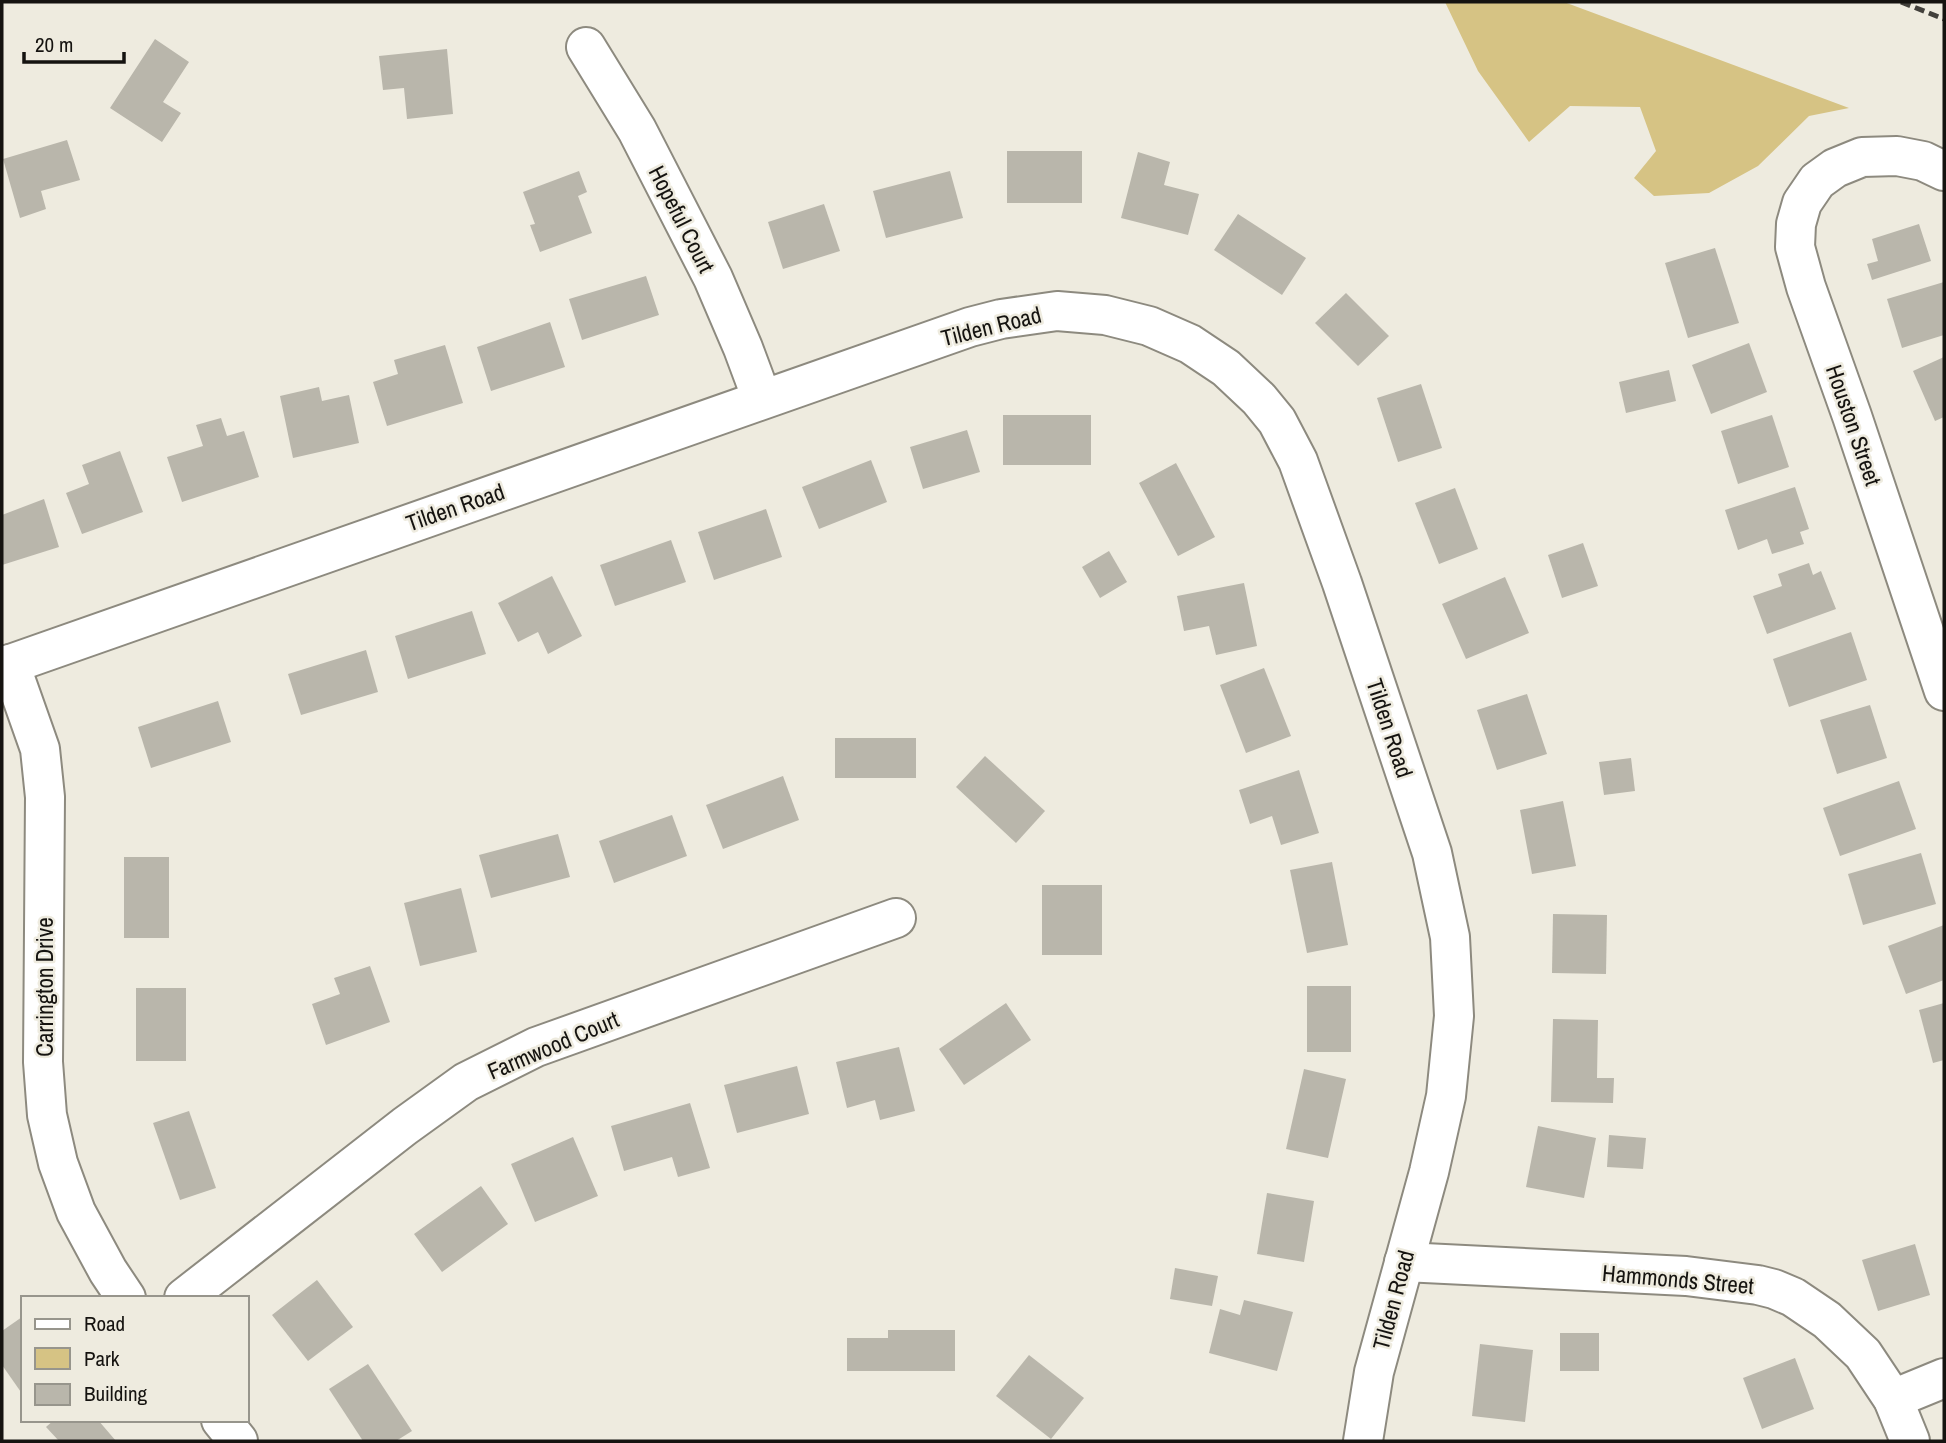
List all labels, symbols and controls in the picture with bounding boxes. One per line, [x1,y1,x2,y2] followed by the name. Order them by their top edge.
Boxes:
[24,21,124,65] scale bar
[35,30,73,59] text: 20 m
[642,160,722,278] street label: Hopeful Court
[938,299,1044,353] street label: Tilden Road
[1819,360,1889,490] street label: Houston Street
[402,476,508,538] street label: Tilden Road
[1359,675,1421,781] street label: Tilden Road
[29,917,60,1057] street label: Carrington Drive
[483,1003,623,1087] street label: Farmwood Court
[1365,1247,1421,1353] street label: Tilden Road
[1601,1257,1755,1301] street label: Hammonds Street
[21,1296,248,1422] legend
[84,1309,125,1338] text: Road
[84,1344,120,1373] text: Park
[84,1379,148,1408] text: Building

